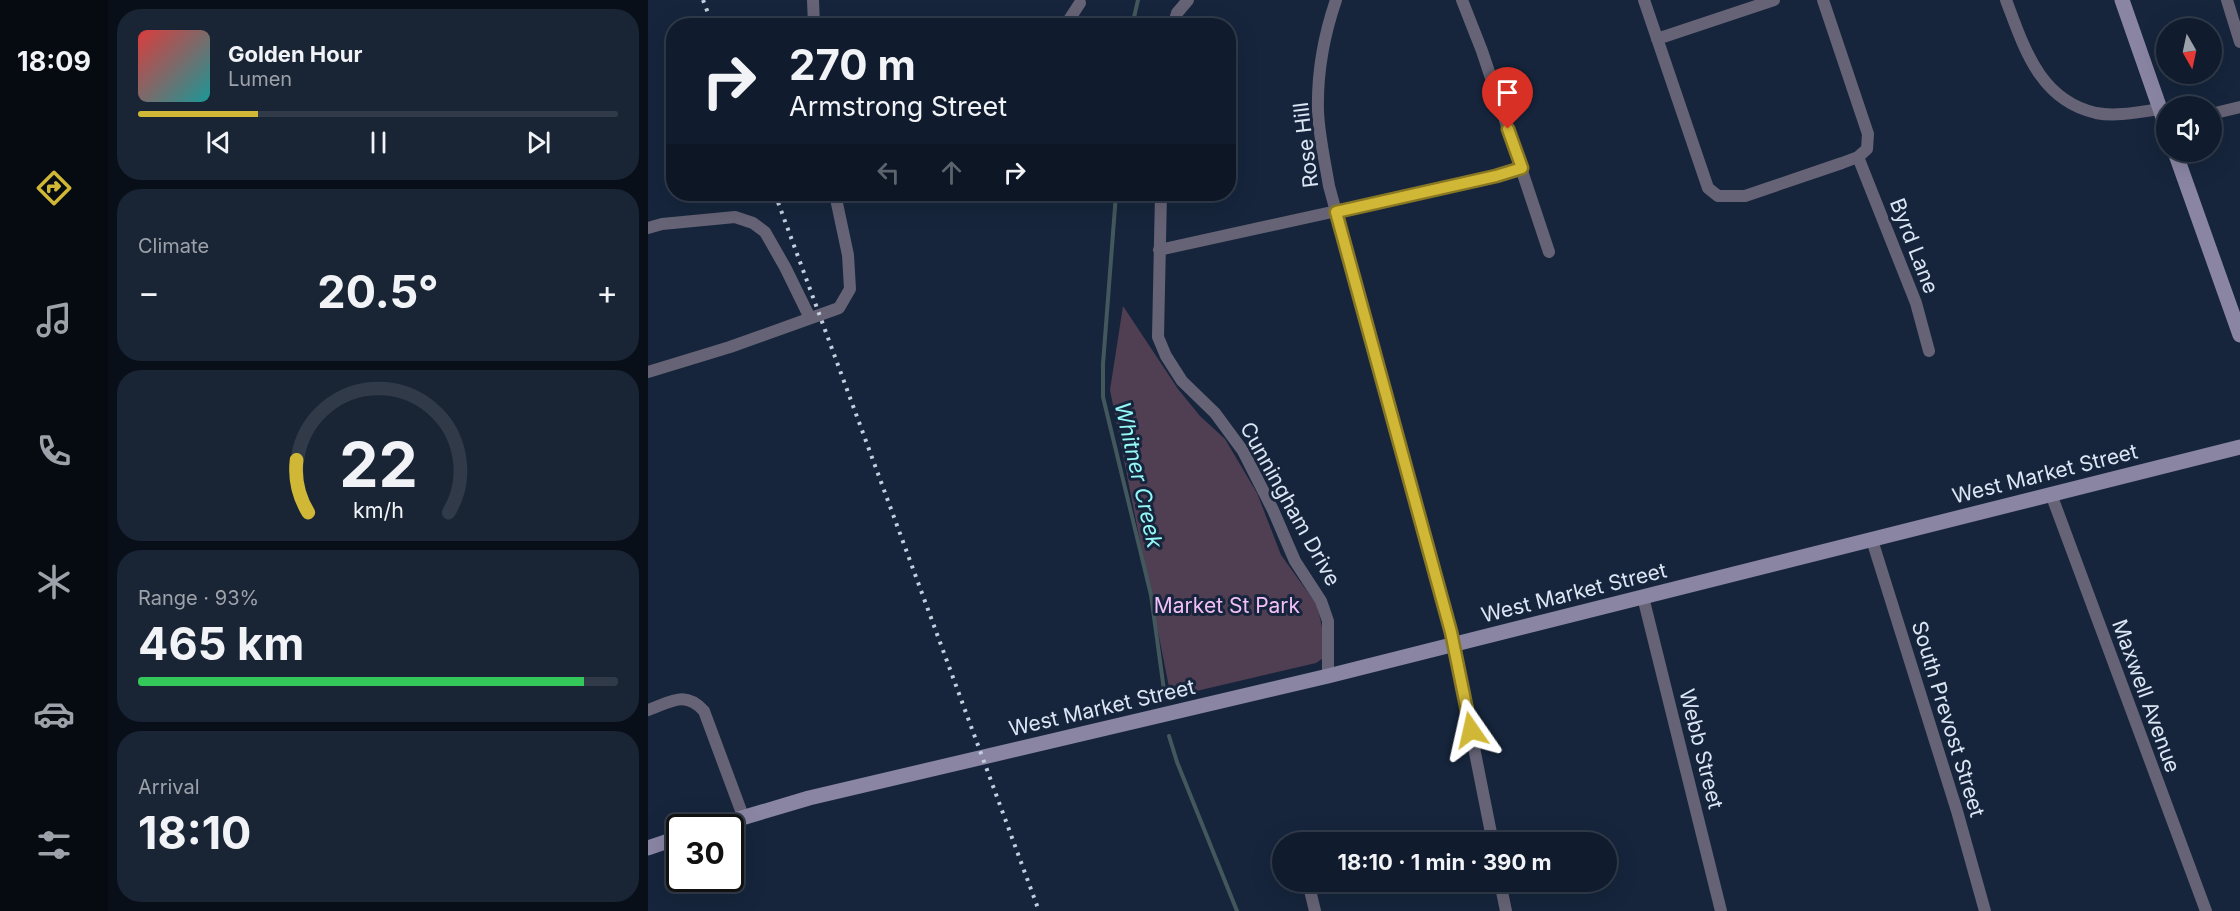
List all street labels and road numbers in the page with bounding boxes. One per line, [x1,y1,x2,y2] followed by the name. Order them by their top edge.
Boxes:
[1288,101,1323,189] street label: Rose Hill
[1885,195,1944,297] street label: Byrd Lane
[1235,417,1346,590] street label: Cunningham Drive
[1950,438,2140,509] street label: West Market Street
[1479,557,1669,628] street label: West Market Street
[2107,616,2186,776] street label: Maxwell Avenue
[1907,618,1990,820] street label: South Prevost Street
[1006,674,1197,741] street label: West Market Street
[1675,686,1728,812] street label: Webb Street

